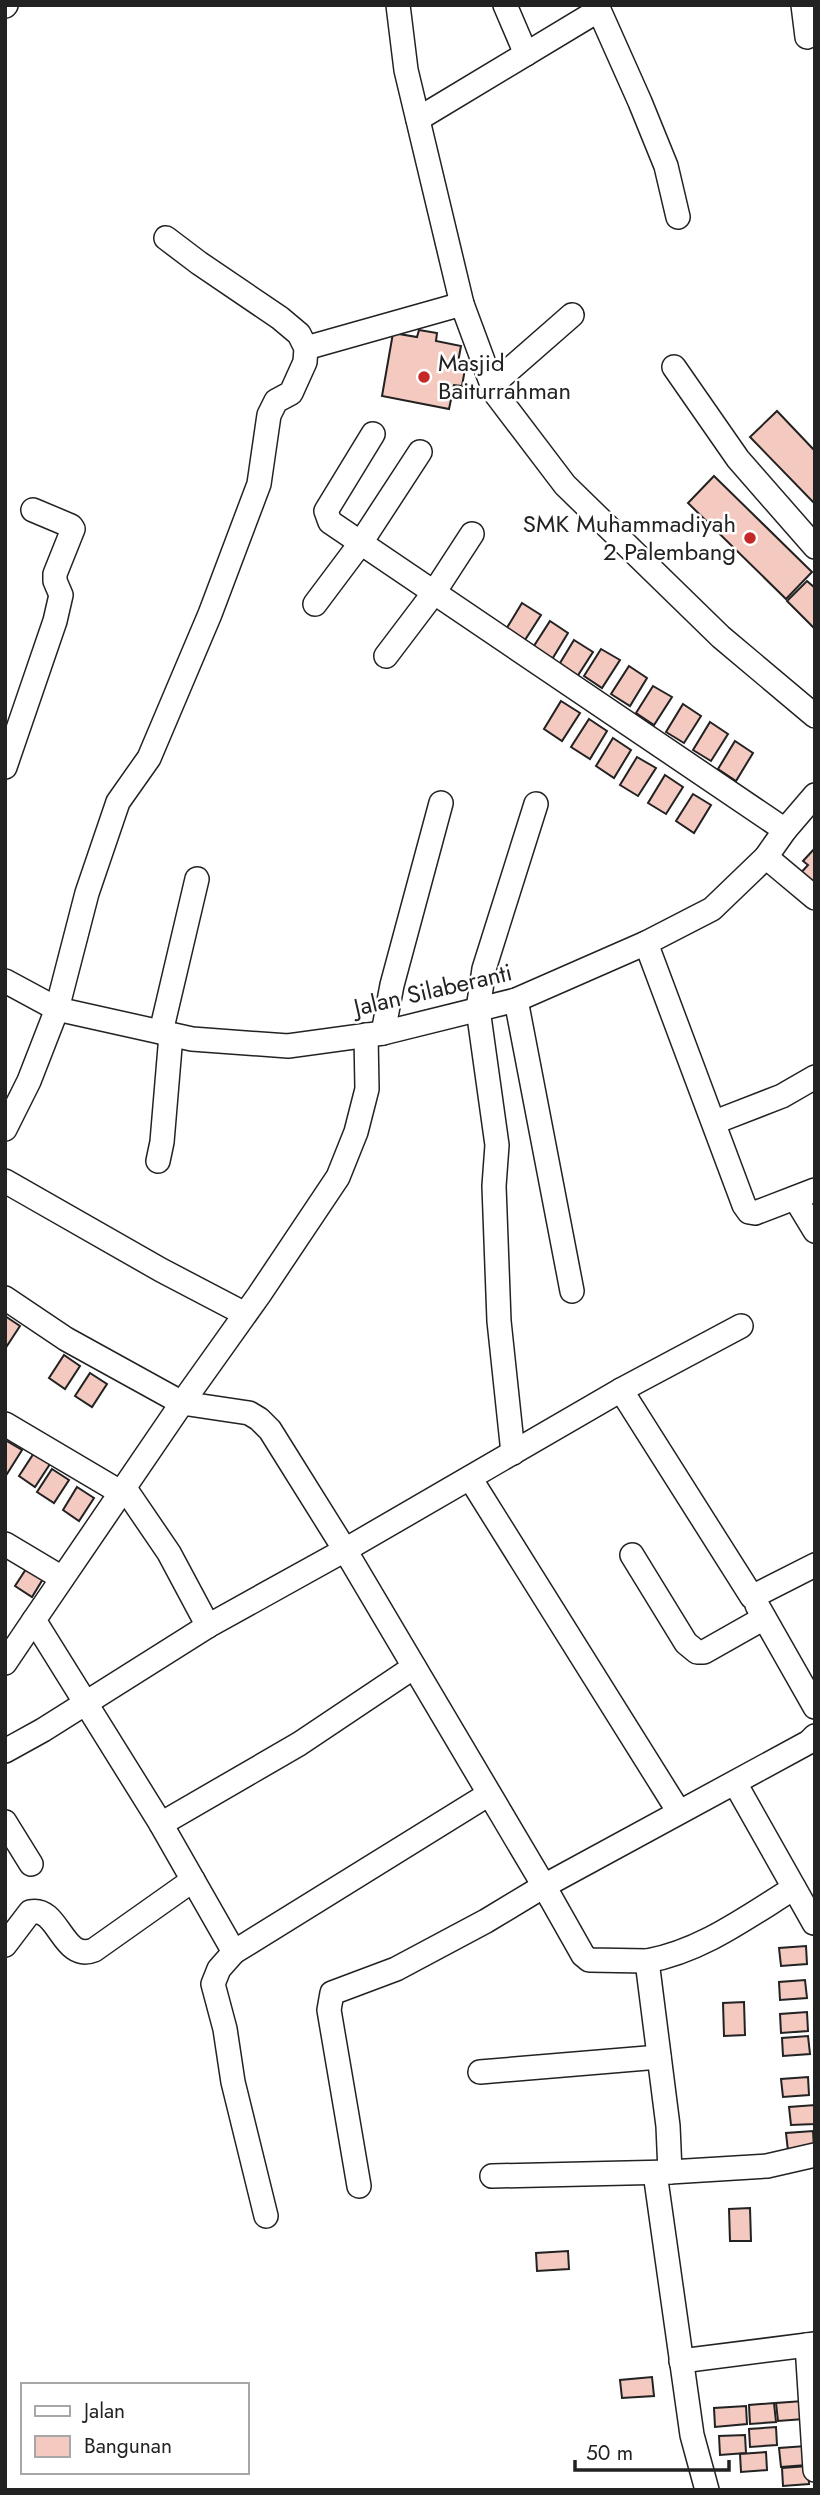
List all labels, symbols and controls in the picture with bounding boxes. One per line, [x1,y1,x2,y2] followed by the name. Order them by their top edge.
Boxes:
[438,345,571,408] place label: Masjid Baiturrahman
[416,369,432,385] marker: Masjid Baiturrahman
[523,506,736,569] place label: SMK Muhammadiyah 2 Palembang
[742,530,758,546] marker: SMK Muhammadiyah 2 Palembang
[348,954,515,1025] street label: Jalan Silaberanti
[21,2383,248,2474] legend
[81,2396,125,2426] text: Jalan
[575,2428,729,2472] scale bar
[84,2431,172,2461] text: Bangunan
[586,2438,633,2468] text: 50 m

